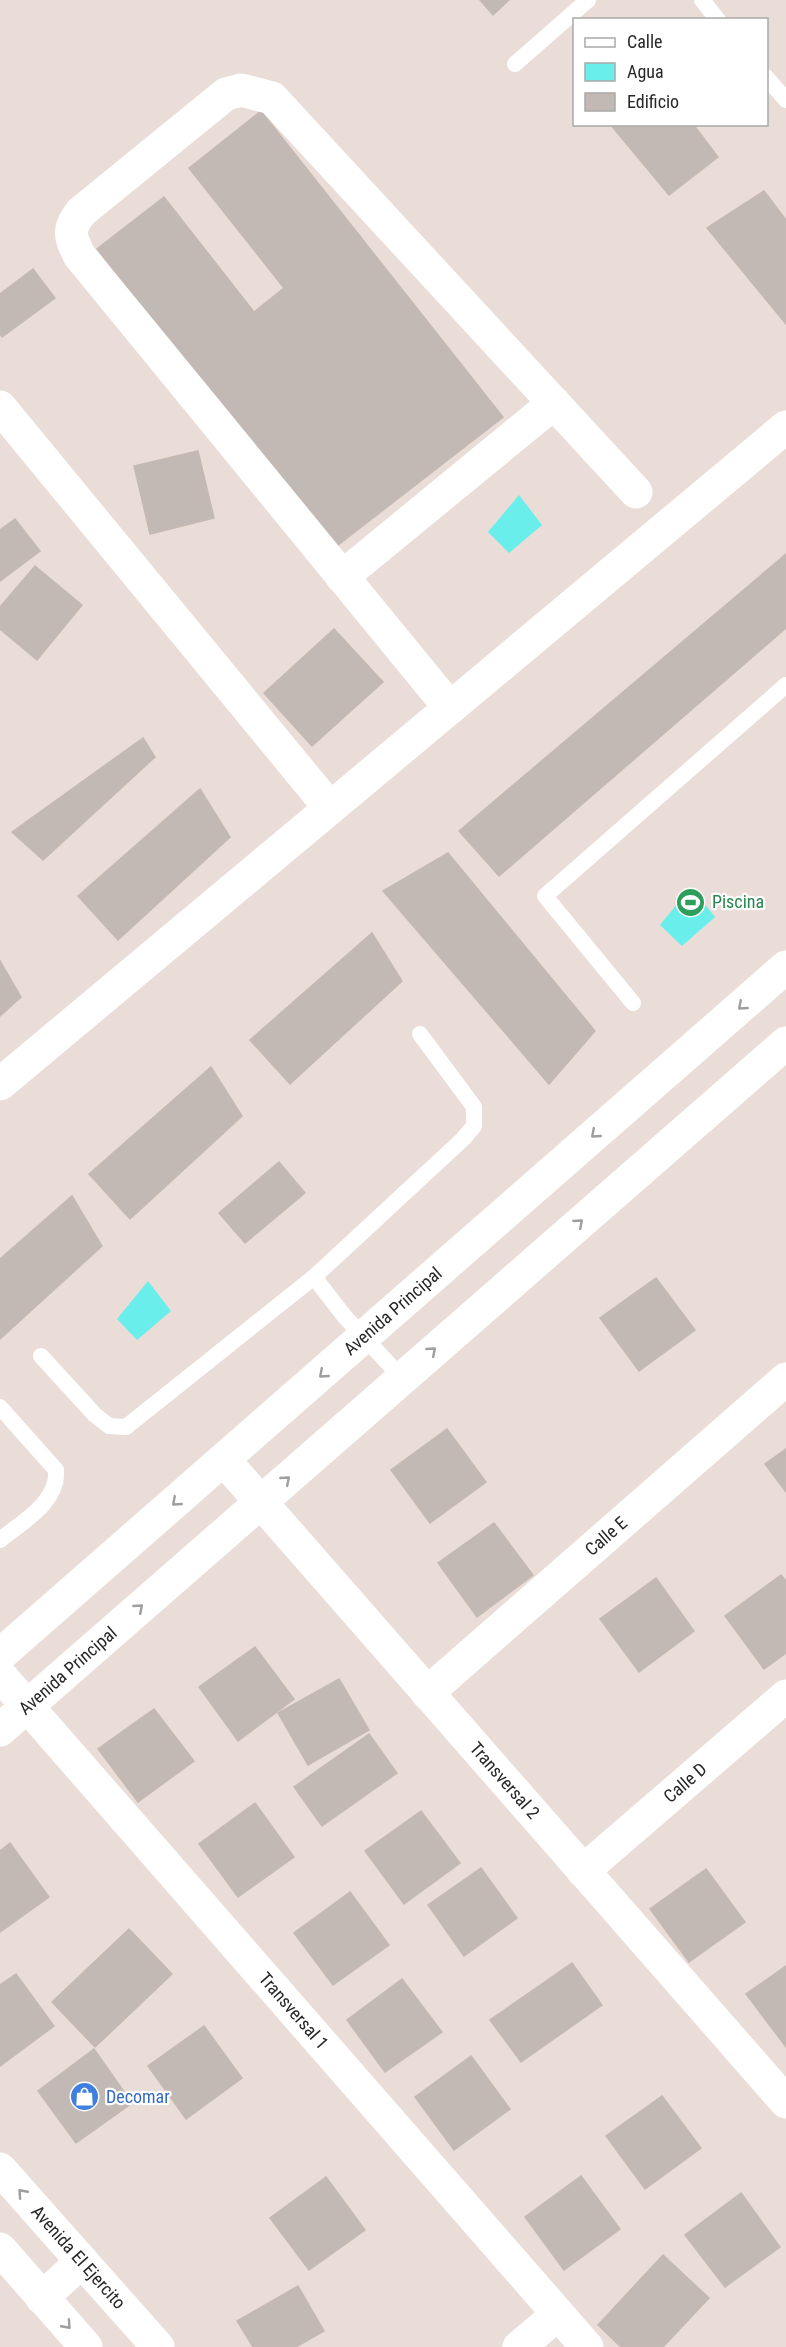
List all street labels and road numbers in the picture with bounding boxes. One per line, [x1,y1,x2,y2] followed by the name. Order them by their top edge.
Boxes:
[339,1262,446,1359] street label: Avenida Principal
[581,1512,631,1560] street label: Calle E
[14,1622,121,1719] street label: Avenida Principal
[466,1738,544,1823] street label: Transversal 2
[659,1758,711,1807] street label: Calle D
[255,1968,333,2053] street label: Transversal 1
[27,2201,130,2313] street label: Avenida El Ejercito

